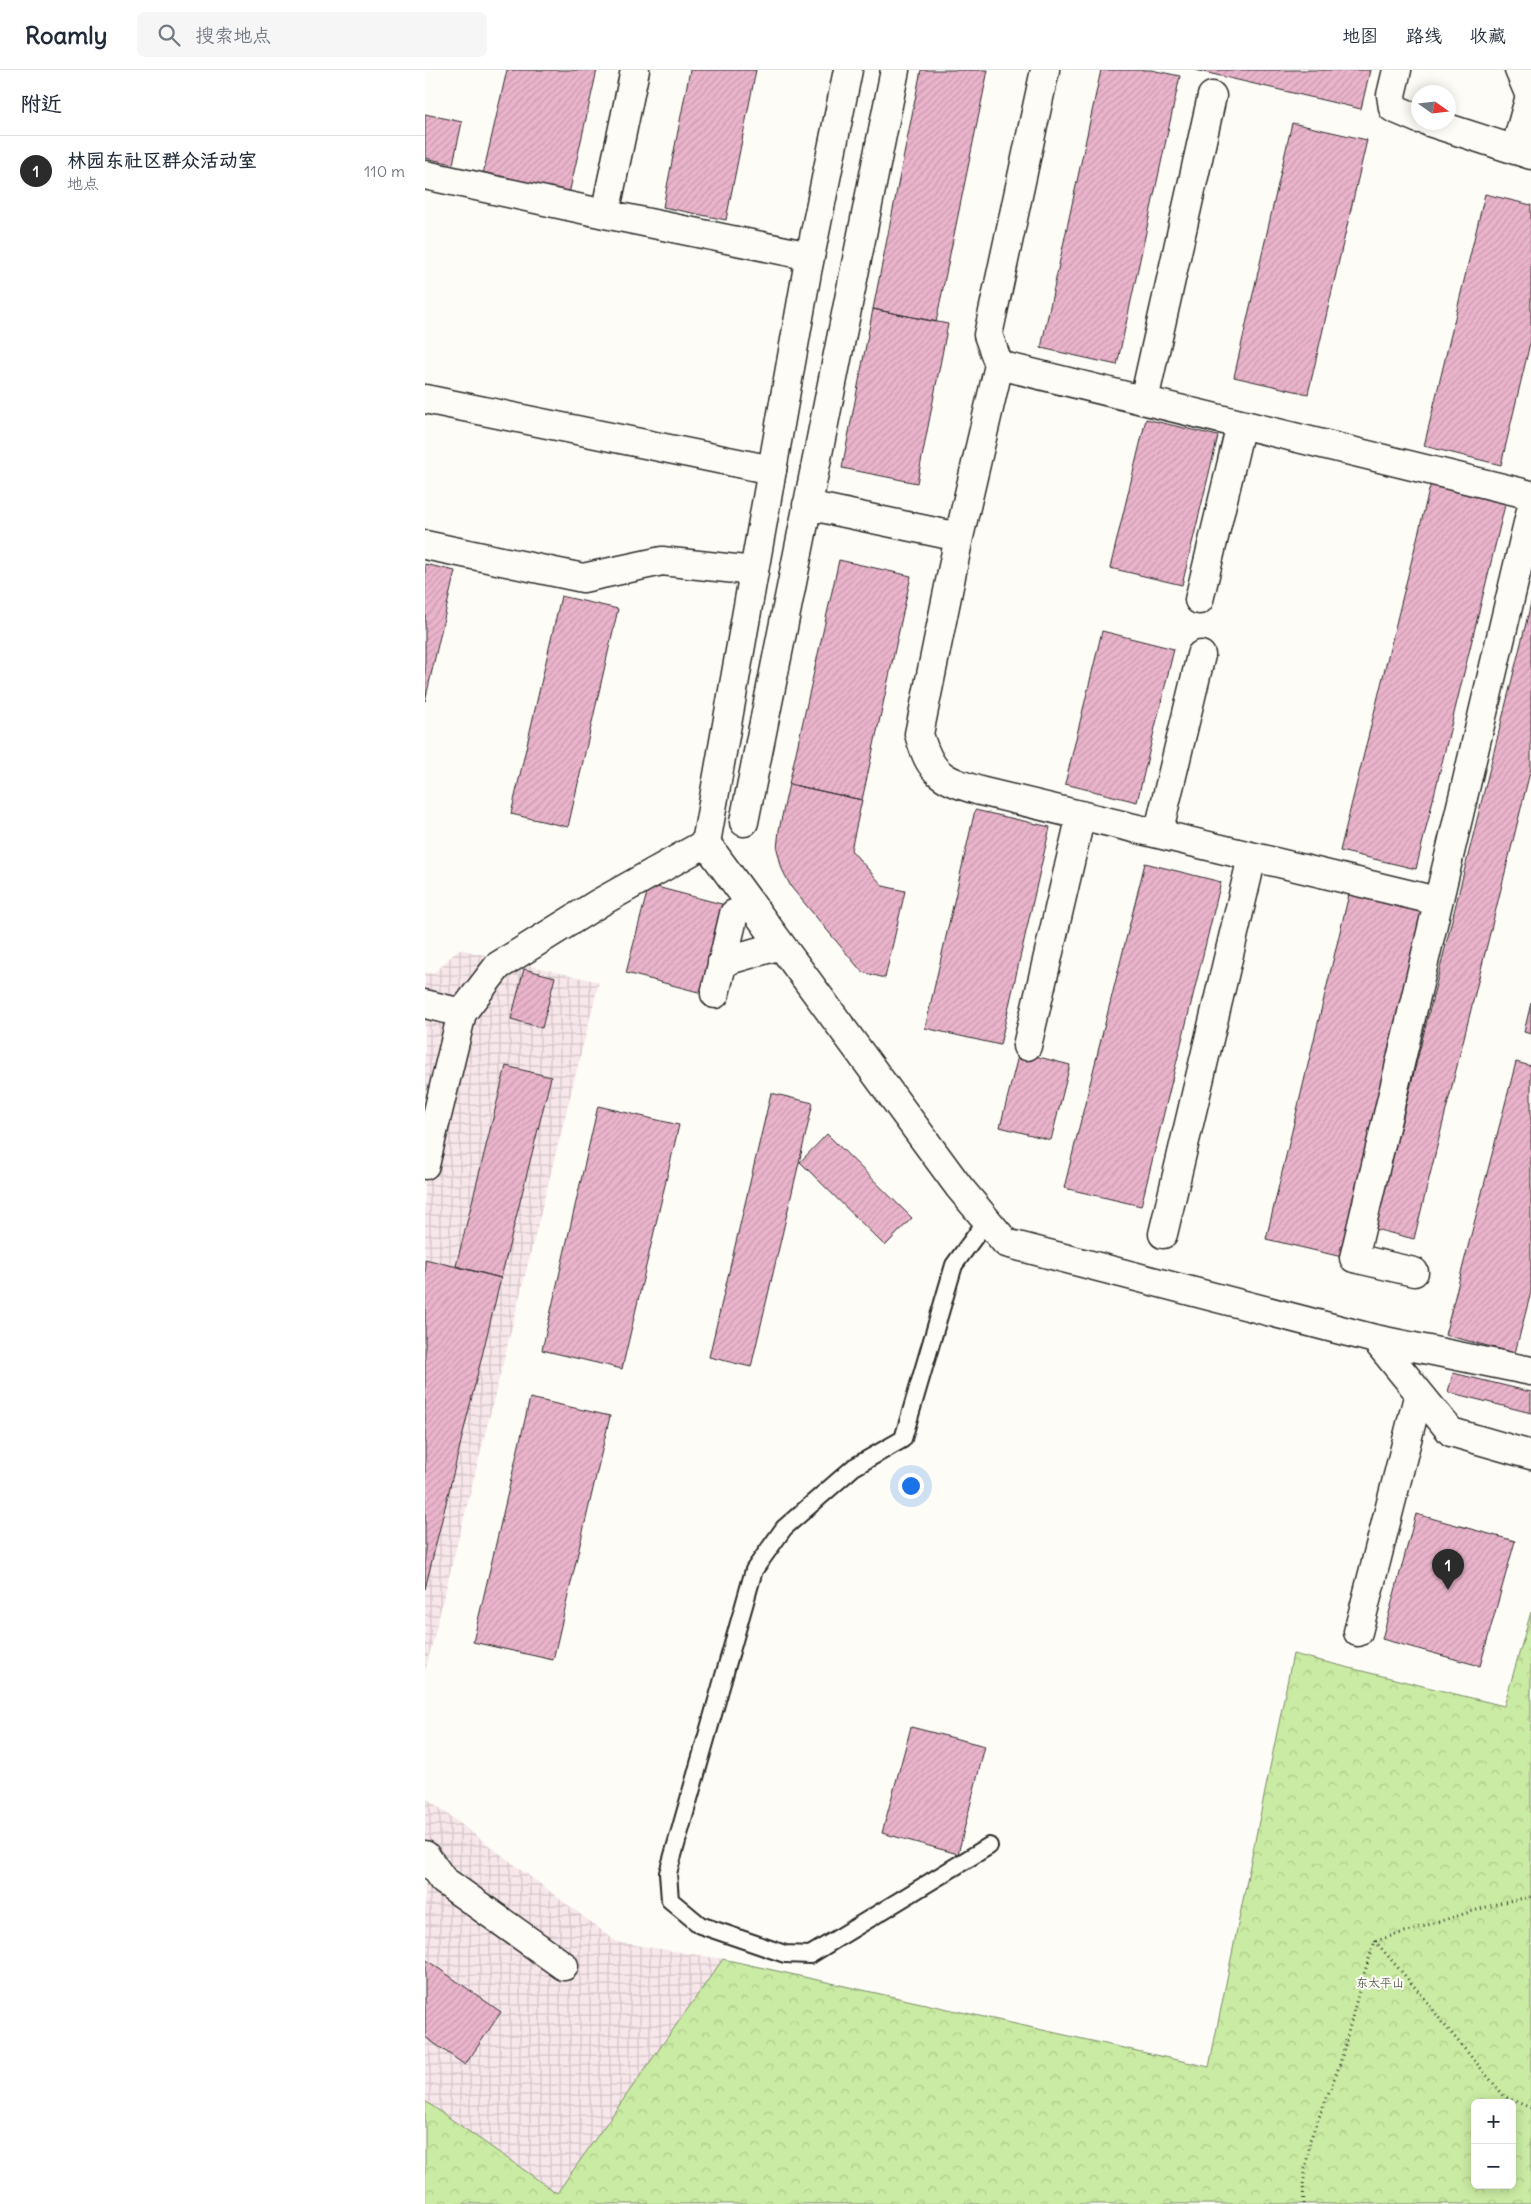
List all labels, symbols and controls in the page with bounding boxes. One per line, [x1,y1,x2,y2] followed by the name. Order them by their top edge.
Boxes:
[137,12,487,57] search box
[25,20,107,50] text: Roamly
[155,21,183,49] icon: search
[195,23,271,47] text: 搜索地点
[1342,24,1378,47] text: 地图
[1406,24,1442,47] text: 路线
[1470,24,1506,47] text: 收藏
[1411,85,1456,130] north arrow
[20,90,62,117] text: 附近
[67,148,257,172] text: 林园东社区群众活动室
[33,161,39,181] text: 1
[364,161,405,181] text: 110 m
[67,173,99,193] text: 地点
[898,1473,924,1499] your location
[1432,1549,1464,1590] pin: 1
[1356,1975,1404,1990] park label: 东太平山
[1471,2099,1516,2189] map controls
[1471,2099,1516,2144] button: +
[1471,2144,1516,2189] button: −

